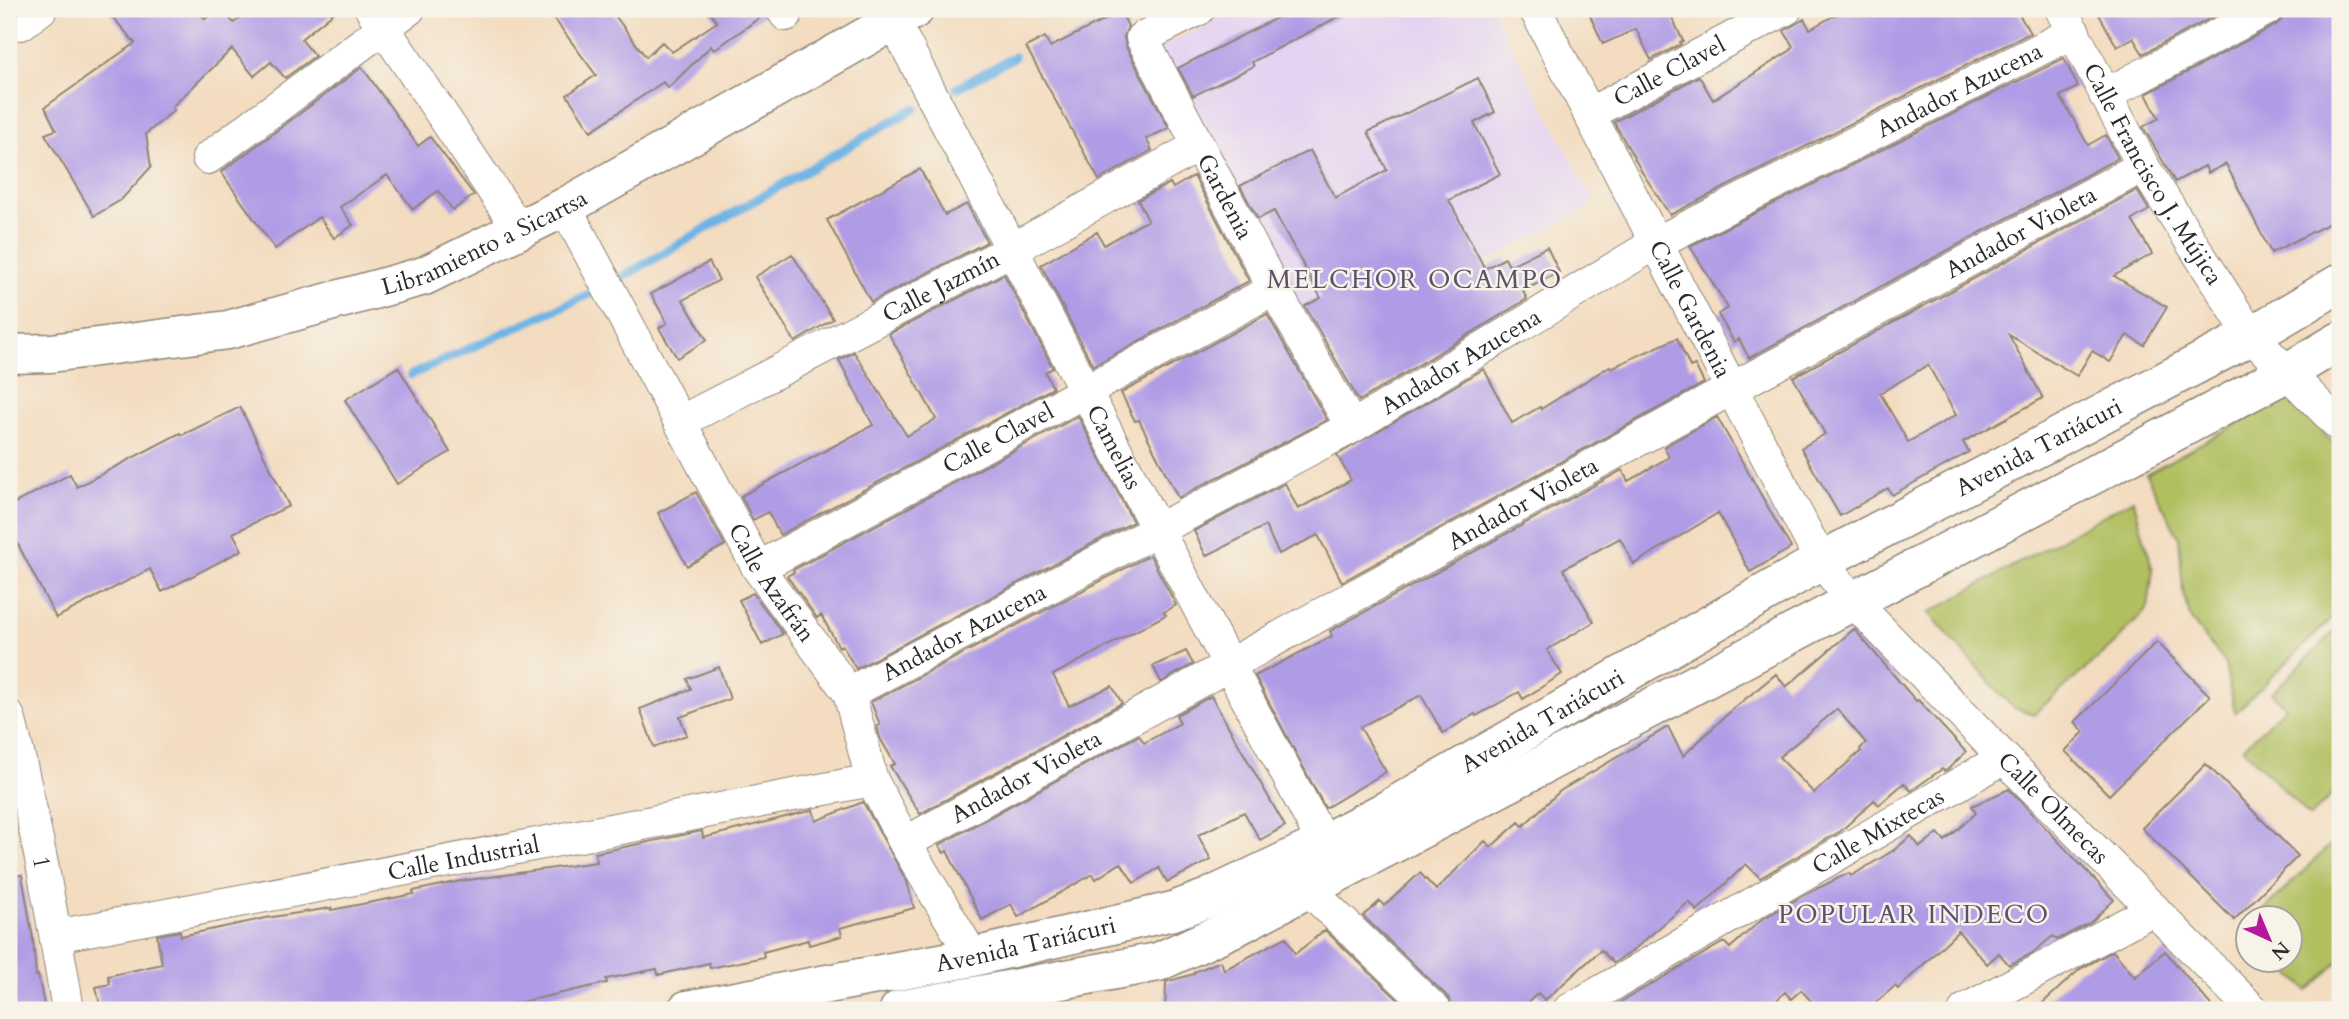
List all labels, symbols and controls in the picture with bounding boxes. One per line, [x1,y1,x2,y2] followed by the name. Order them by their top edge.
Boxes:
[1608,28,1731,115] street label: Calle Clavel
[1871,34,2049,146] street label: Andador Azucena
[2075,57,2231,292] street label: Calle Francisco J. Mújica
[1189,148,1261,246] street label: Gardenia
[1940,178,2103,287] street label: Andador Violeta
[378,181,594,304] street label: Libramiento a Sicartsa
[1641,235,1740,384] street label: Calle Gardenia
[877,243,1006,331] street label: Calle Jazmín
[1267,262,1563,297] district label: MELCHOR OCAMPO
[1375,300,1548,423] street label: Andador Azucena
[1950,390,2128,505] street label: Avenida Tariácuri
[937,395,1060,482] street label: Calle Clavel
[1078,399,1150,495] street label: Camelias
[1442,449,1605,559] street label: Andador Violeta
[720,518,823,649] street label: Calle Azafrán
[876,575,1053,690] street label: Andador Azucena
[1455,661,1631,781] street label: Avenida Tariácuri
[945,722,1108,832] street label: Andador Violeta
[1990,745,2116,872] street label: Calle Olmecas
[1806,780,1950,883] street label: Calle Mixtecas
[385,828,542,889] street label: Calle Industrial
[24,853,59,872] street label: 1
[1778,897,2050,932] district label: POPULAR INDECO
[2234,904,2304,974] north arrow
[933,909,1119,981] street label: Avenida Tariácuri
[2265,935,2295,966] text: N

